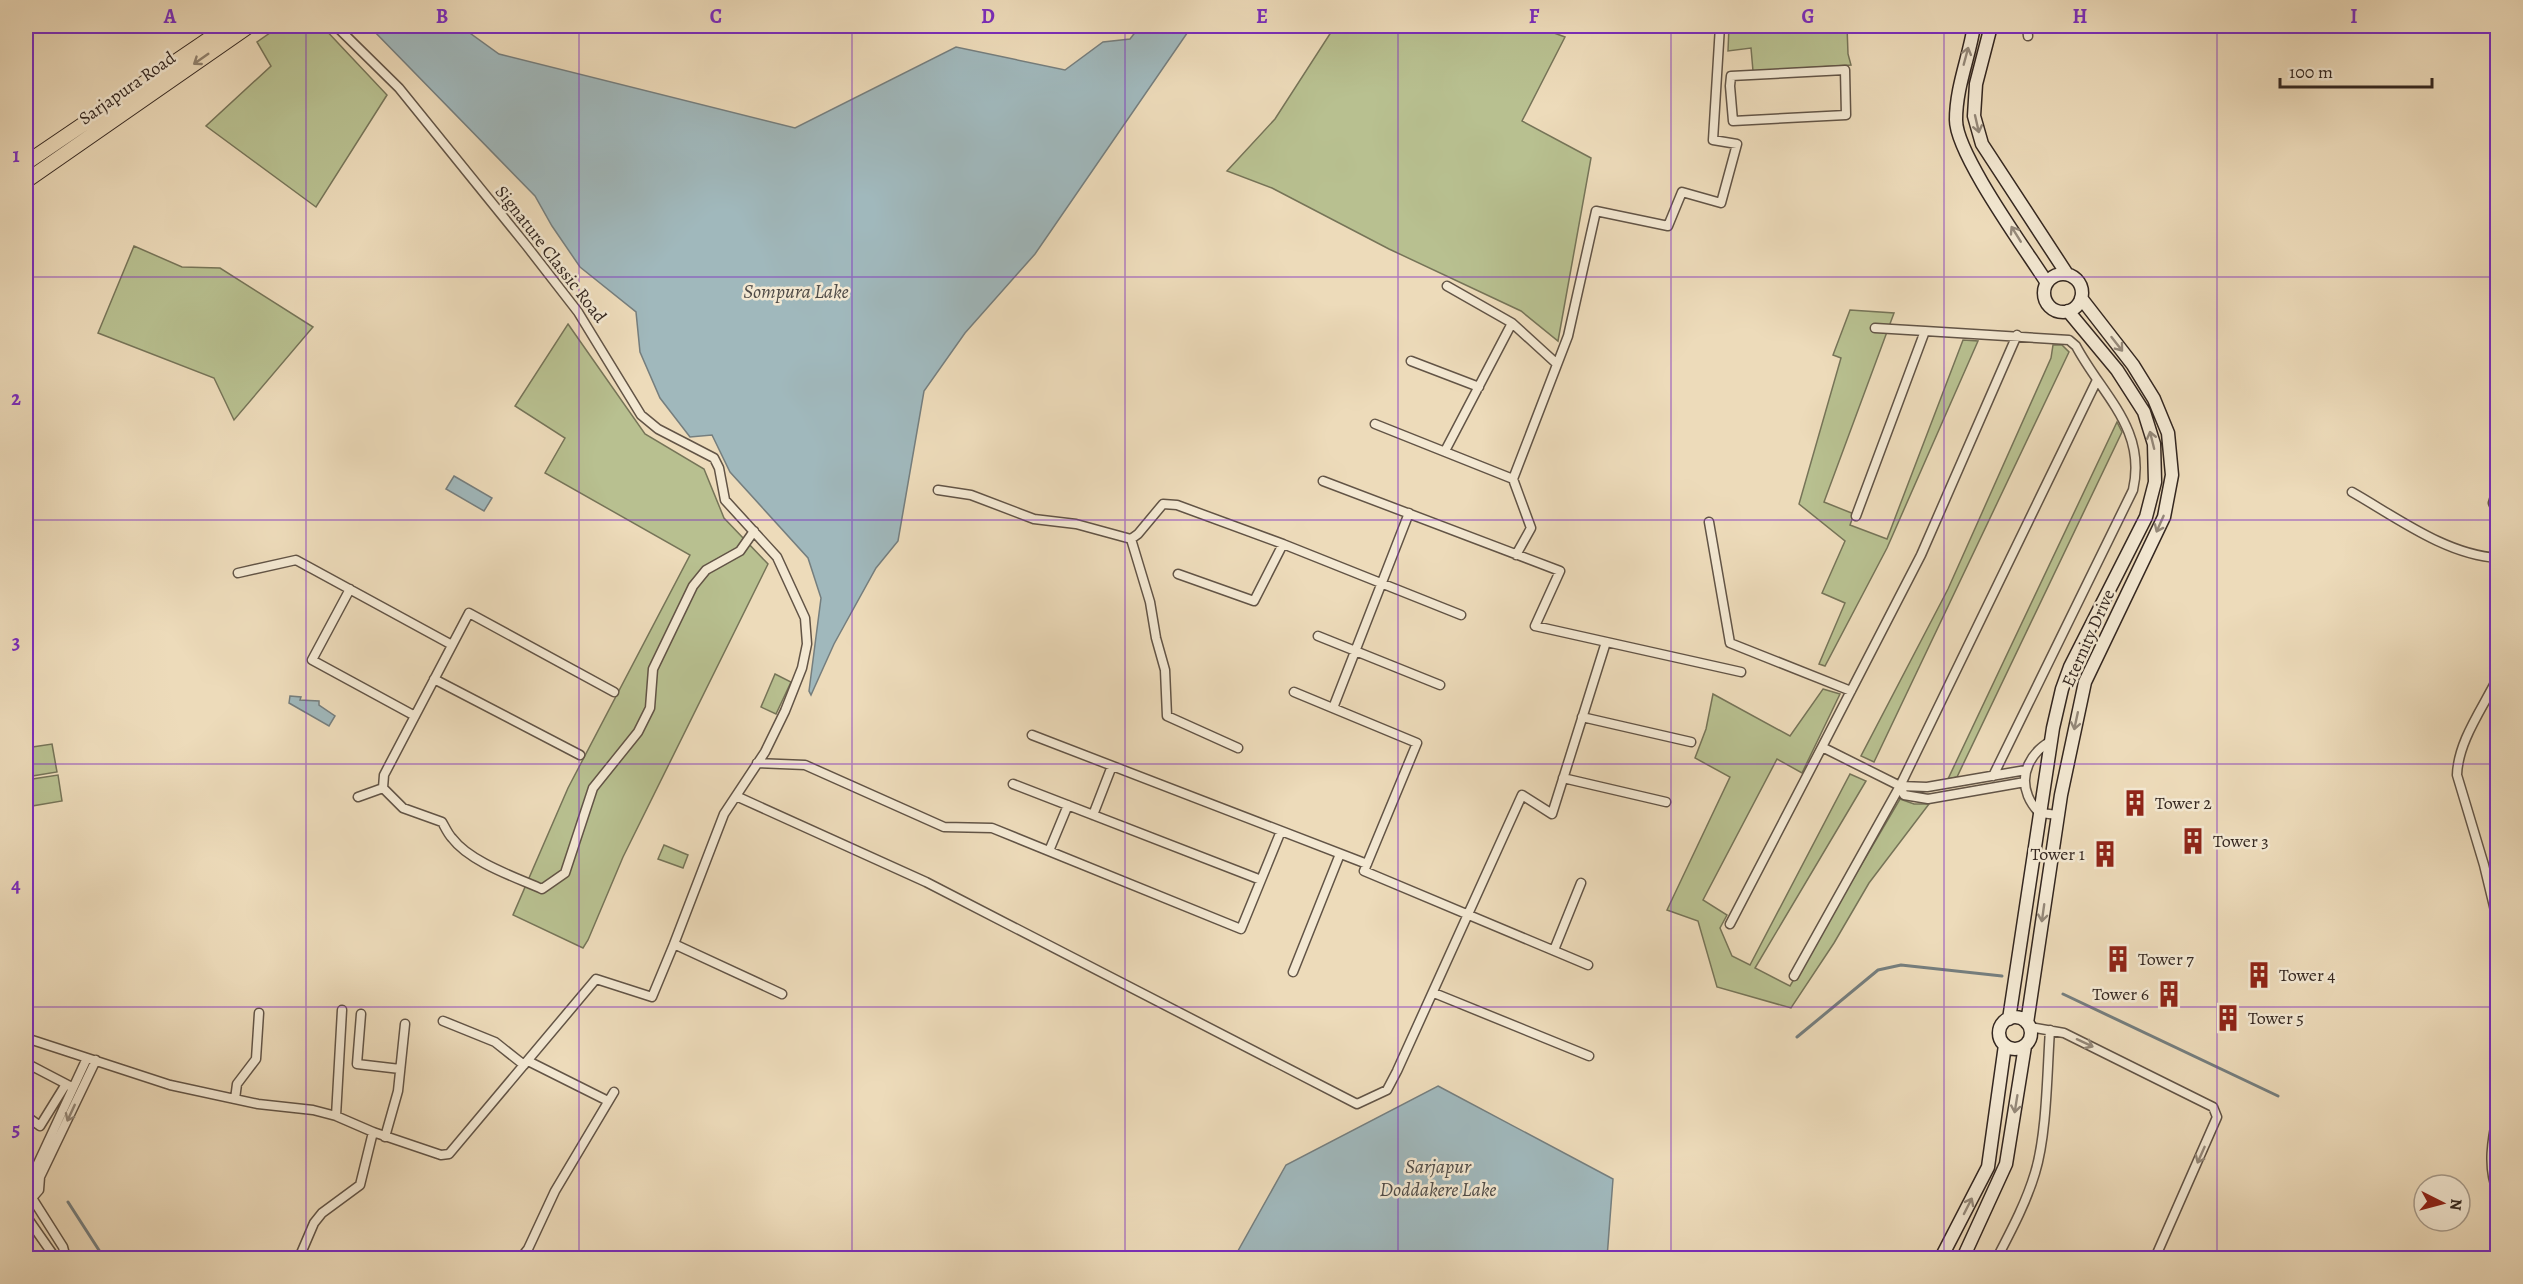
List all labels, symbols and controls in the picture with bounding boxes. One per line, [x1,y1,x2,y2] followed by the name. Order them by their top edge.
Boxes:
[163,3,177,30] text: A
[436,3,448,30] text: B
[710,3,722,30] text: C
[981,3,995,30] text: D
[1256,3,1268,30] text: E
[1529,3,1540,30] text: F
[1801,3,1815,30] text: G
[2073,3,2088,30] text: H
[2350,3,2358,30] text: I
[74,46,180,130] street label: Sarjapura Road
[1961,47,1973,66] one-way arrow
[2280,51,2432,89] scale bar
[194,53,210,65] one-way arrow
[2289,60,2333,84] text: 100 m
[1971,114,1983,133] one-way arrow
[12,142,20,169] text: 1
[490,180,612,328] street label: Signature Classic Road
[2009,226,2021,243] one-way arrow
[743,278,849,305] water label: Sompura Lake
[2111,336,2123,352] one-way arrow
[11,385,21,412] text: 2
[2146,431,2158,450] one-way arrow
[2154,514,2166,532] one-way arrow
[2056,585,2120,691] street label: Eternity Drive
[12,629,20,656] text: 3
[2070,712,2082,731] one-way arrow
[2120,788,2150,818] building icon: Tower 2
[2155,791,2212,815] place label: Tower 2
[2178,826,2208,856] building icon: Tower 3
[2213,829,2269,853] place label: Tower 3
[2090,839,2120,869] building icon: Tower 1
[2030,842,2085,866] place label: Tower 1
[11,872,21,899] text: 4
[2038,903,2049,923] one-way arrow
[2103,944,2133,974] building icon: Tower 7
[2138,947,2194,971] place label: Tower 7
[2244,960,2274,990] building icon: Tower 4
[2279,963,2336,987] place label: Tower 4
[2154,979,2184,1009] building icon: Tower 6
[2092,982,2149,1006] place label: Tower 6
[2213,1003,2243,1033] building icon: Tower 5
[2248,1006,2304,1030] place label: Tower 5
[2076,1038,2094,1049] one-way arrow
[2010,1093,2021,1113] one-way arrow
[65,1104,77,1122] one-way arrow
[12,1116,20,1143] text: 5
[2194,1146,2205,1164] one-way arrow
[1380,1153,1496,1203] water label: Sarjapur Doddakere Lake
[2412,1173,2472,1233] north arrow
[1963,1198,1974,1216] one-way arrow
[2444,1198,2467,1212] text: N

